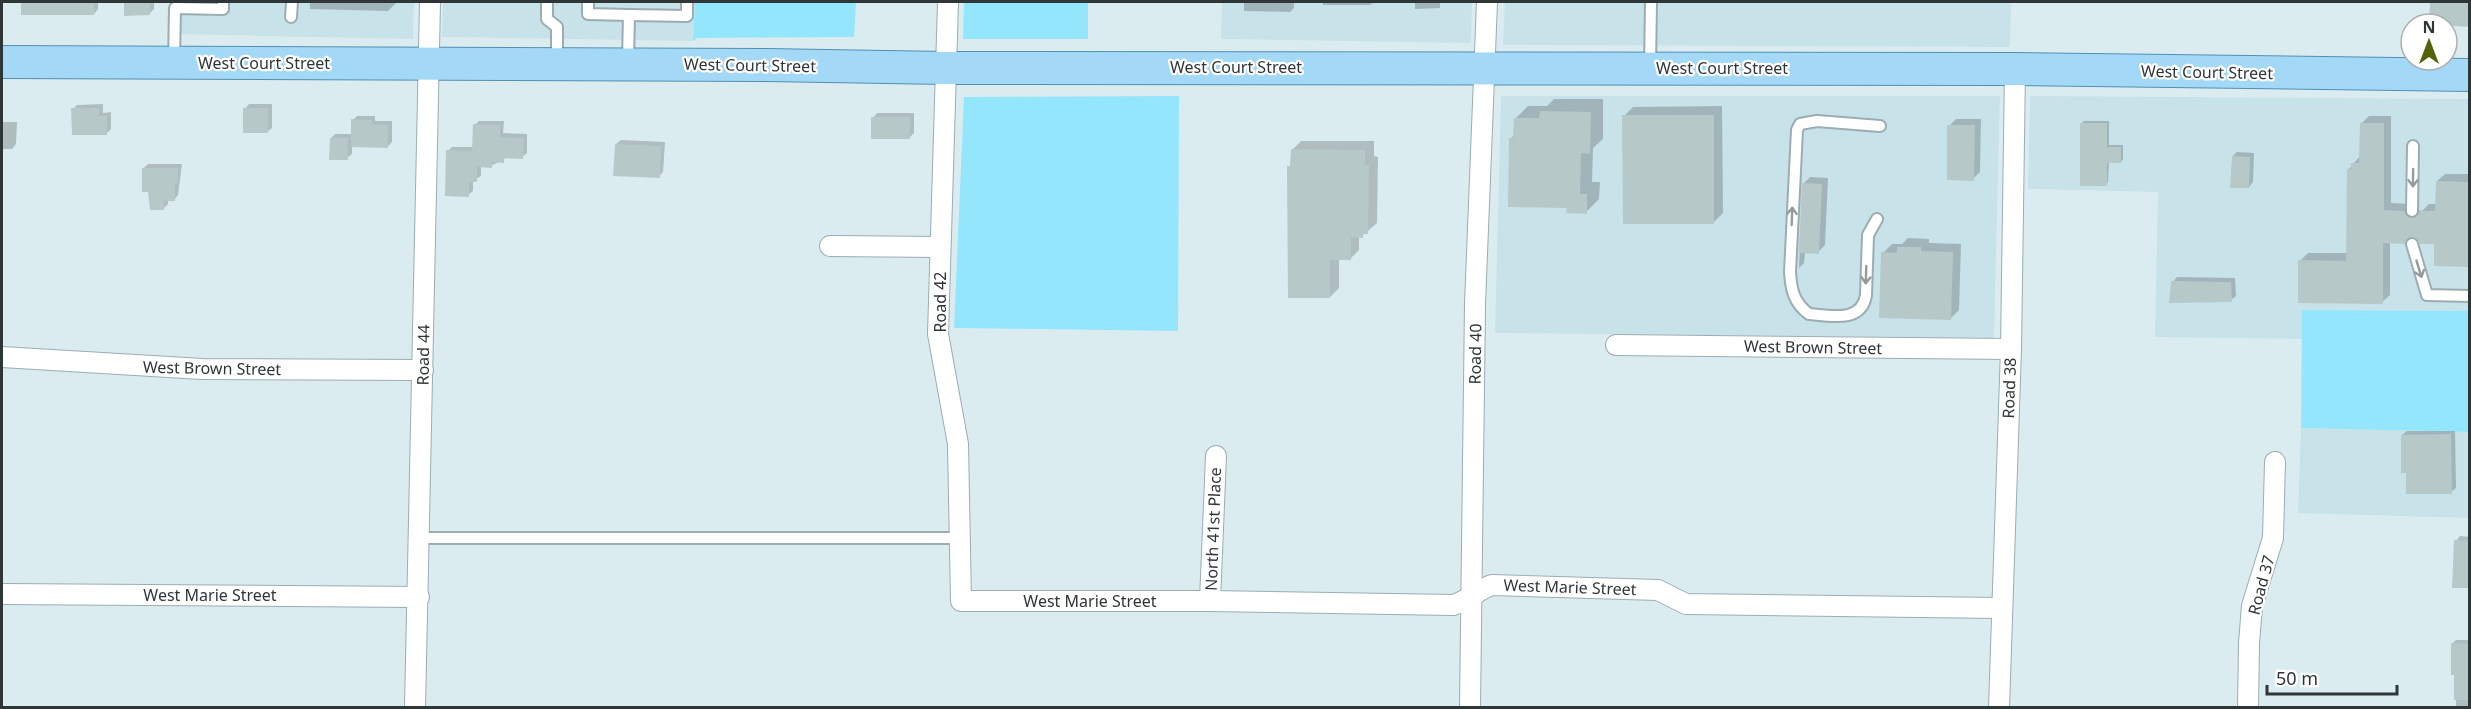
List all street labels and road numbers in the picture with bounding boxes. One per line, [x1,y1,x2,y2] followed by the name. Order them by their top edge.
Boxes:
[198,52,330,74] street label: West Court Street
[684,53,816,77] street label: West Court Street
[1170,56,1302,78] street label: West Court Street
[1656,57,1788,79] street label: West Court Street
[2141,60,2273,84] street label: West Court Street
[929,272,951,332] street label: Road 42
[1463,323,1487,385] street label: Road 40
[411,324,435,386] street label: Road 44
[1744,335,1883,359] street label: West Brown Street
[143,356,282,380] street label: West Brown Street
[1997,357,2021,419] street label: Road 38
[1200,467,1226,591] street label: North 41st Place
[2242,553,2280,617] street label: Road 37
[1503,574,1637,600] street label: West Marie Street
[143,584,277,606] street label: West Marie Street
[1023,590,1157,612] street label: West Marie Street

